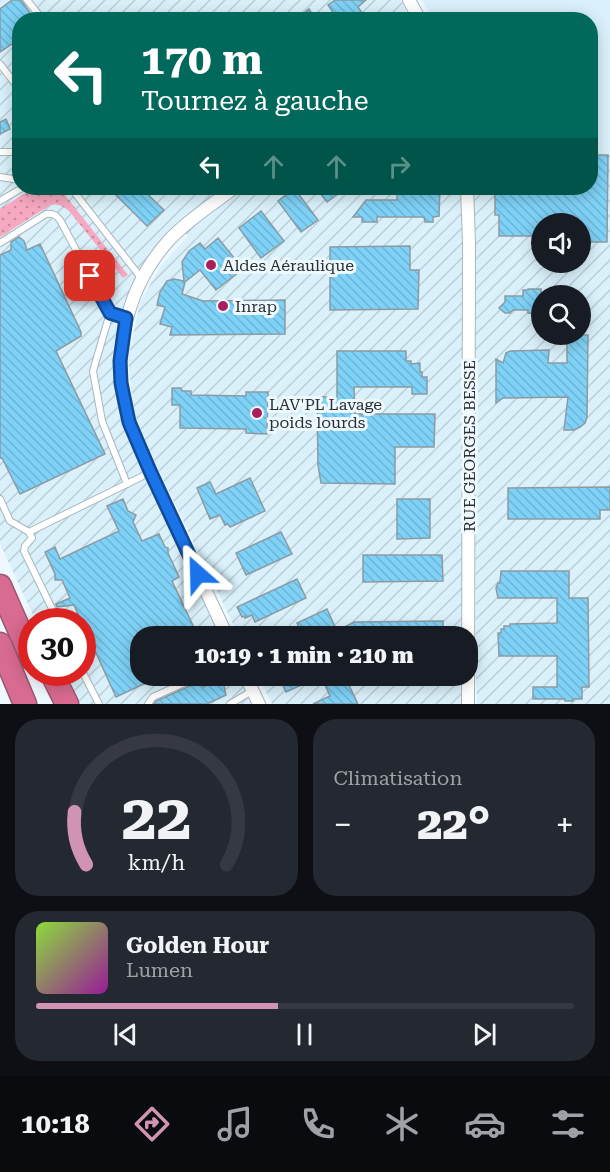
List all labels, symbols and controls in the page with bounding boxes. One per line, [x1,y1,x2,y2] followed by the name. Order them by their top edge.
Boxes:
[141,35,263,84] text: 170 m
[42,36,120,114] icon: left
[141,85,369,117] text: Tournez à gauche
[194,150,227,183] icon: left
[257,150,290,183] icon: ahead
[320,150,353,183] icon: ahead
[383,150,416,183] icon: right
[531,213,591,345] map controls
[531,213,591,273] button: sound
[64,250,115,301] pin
[223,256,354,275] place label: Aldes Aéraulique
[204,258,218,272] marker: Aldes Aéraulique
[73,259,106,292] icon: arrive
[531,285,591,345] button: search
[235,297,277,316] place label: Inrap
[216,299,230,313] marker: Inrap
[460,360,479,532] street label: RUE GEORGES BESSE
[269,395,382,432] place label: LAV'PL Lavage poids lourds
[250,406,264,420] marker: LAV'PL Lavage poids lourds
[166,542,230,606] position arrow
[18,608,96,686] speed limit sign: 30
[194,643,414,668] text: 10:19 · 1 min · 210 m
[334,766,462,790] text: Climatisation
[121,781,191,854] text: 22
[417,797,490,850] text: 22°
[334,805,352,844] text: −
[556,805,574,844] text: +
[128,850,185,875] text: km/h
[126,933,269,958] text: Golden Hour
[126,958,193,982] text: Lumen
[109,1018,142,1051] icon: previous
[288,1018,321,1051] icon: pause
[468,1018,501,1051] icon: next
[131,1103,173,1145] icon: directions
[214,1103,256,1145] icon: music
[297,1103,339,1145] icon: phone
[381,1103,423,1145] icon: climate
[464,1103,506,1145] icon: car
[547,1103,589,1145] icon: filters
[21,1108,90,1140] text: 10:18

